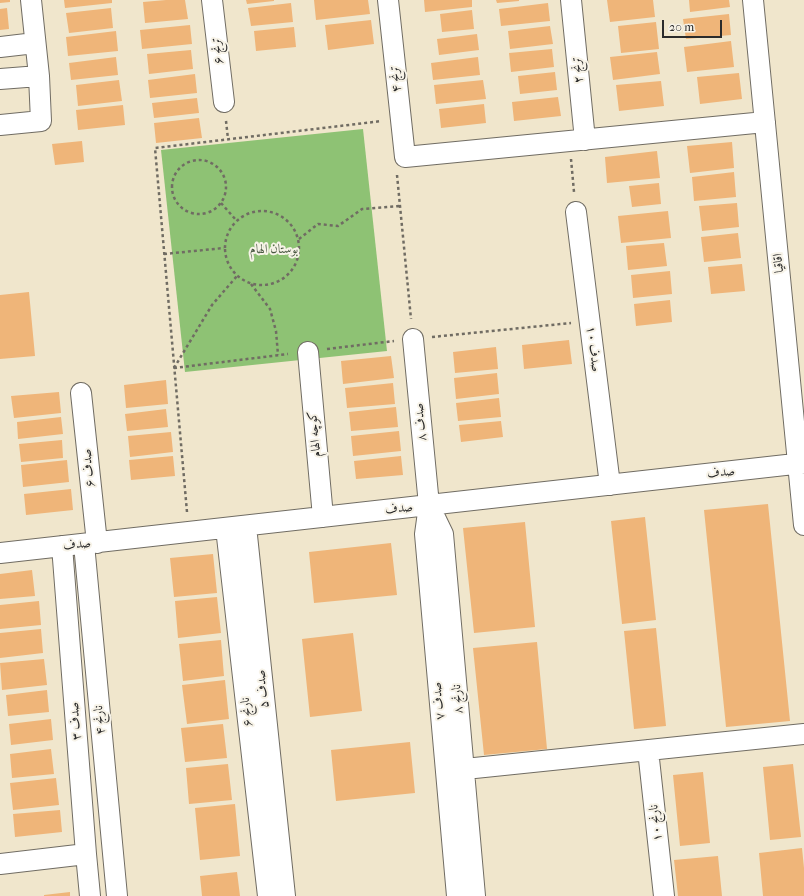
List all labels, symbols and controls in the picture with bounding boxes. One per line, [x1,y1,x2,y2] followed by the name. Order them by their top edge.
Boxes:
[664,12,724,38] scale bar
[669,20,694,34] text: 20 m
[209,37,227,65] street label: ترنج ۶
[569,56,587,84] street label: ترنج ۲
[387,65,405,93] street label: ترنج ۴
[250,242,298,258] park label: بوستان الهام
[770,252,788,274] street label: اقاقیا
[582,325,604,373] street label: صدف ۱۰
[412,402,430,442] street label: صدف ۸
[305,410,325,458] street label: کوچه الهام
[79,448,99,488] street label: صدف ۶
[706,464,736,482] street label: صدف
[384,500,414,518] street label: صدف
[62,536,92,554] street label: صدف
[253,669,273,709] street label: صدف ۵
[430,681,448,721] street label: صدف ۷
[449,684,467,714] street label: نارنج ۸
[238,697,256,727] street label: نارنج ۶
[67,701,85,741] street label: صدف ۳
[91,705,109,735] street label: نارنج ۴
[646,804,666,842] street label: نارنج ۱۰

